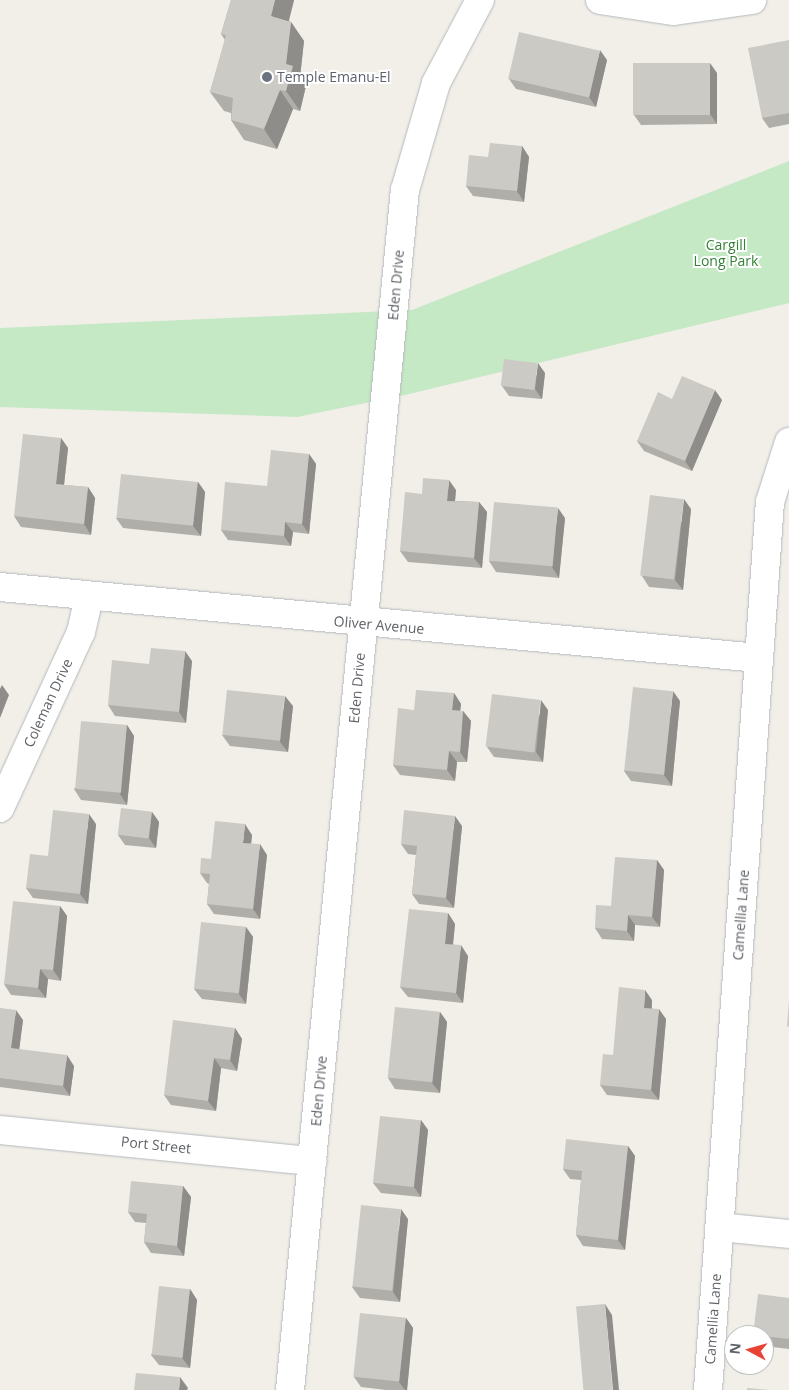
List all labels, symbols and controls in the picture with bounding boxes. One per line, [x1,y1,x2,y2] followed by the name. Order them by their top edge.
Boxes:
[277,69,391,85] place label: Temple Emanu-El
[261,71,273,83] marker: Temple Emanu-El
[694,237,758,270] park label: Cargill Long Park
[385,249,407,321] street label: Eden Drive
[333,613,425,637] street label: Oliver Avenue
[346,652,368,724] street label: Eden Drive
[20,656,76,750] street label: Coleman Drive
[729,869,753,961] street label: Camellia Lane
[308,1055,330,1127] street label: Eden Drive
[120,1133,192,1157] street label: Port Street
[701,1273,725,1365] street label: Camellia Lane
[724,1325,774,1375] north arrow
[725,1342,745,1355] text: N

